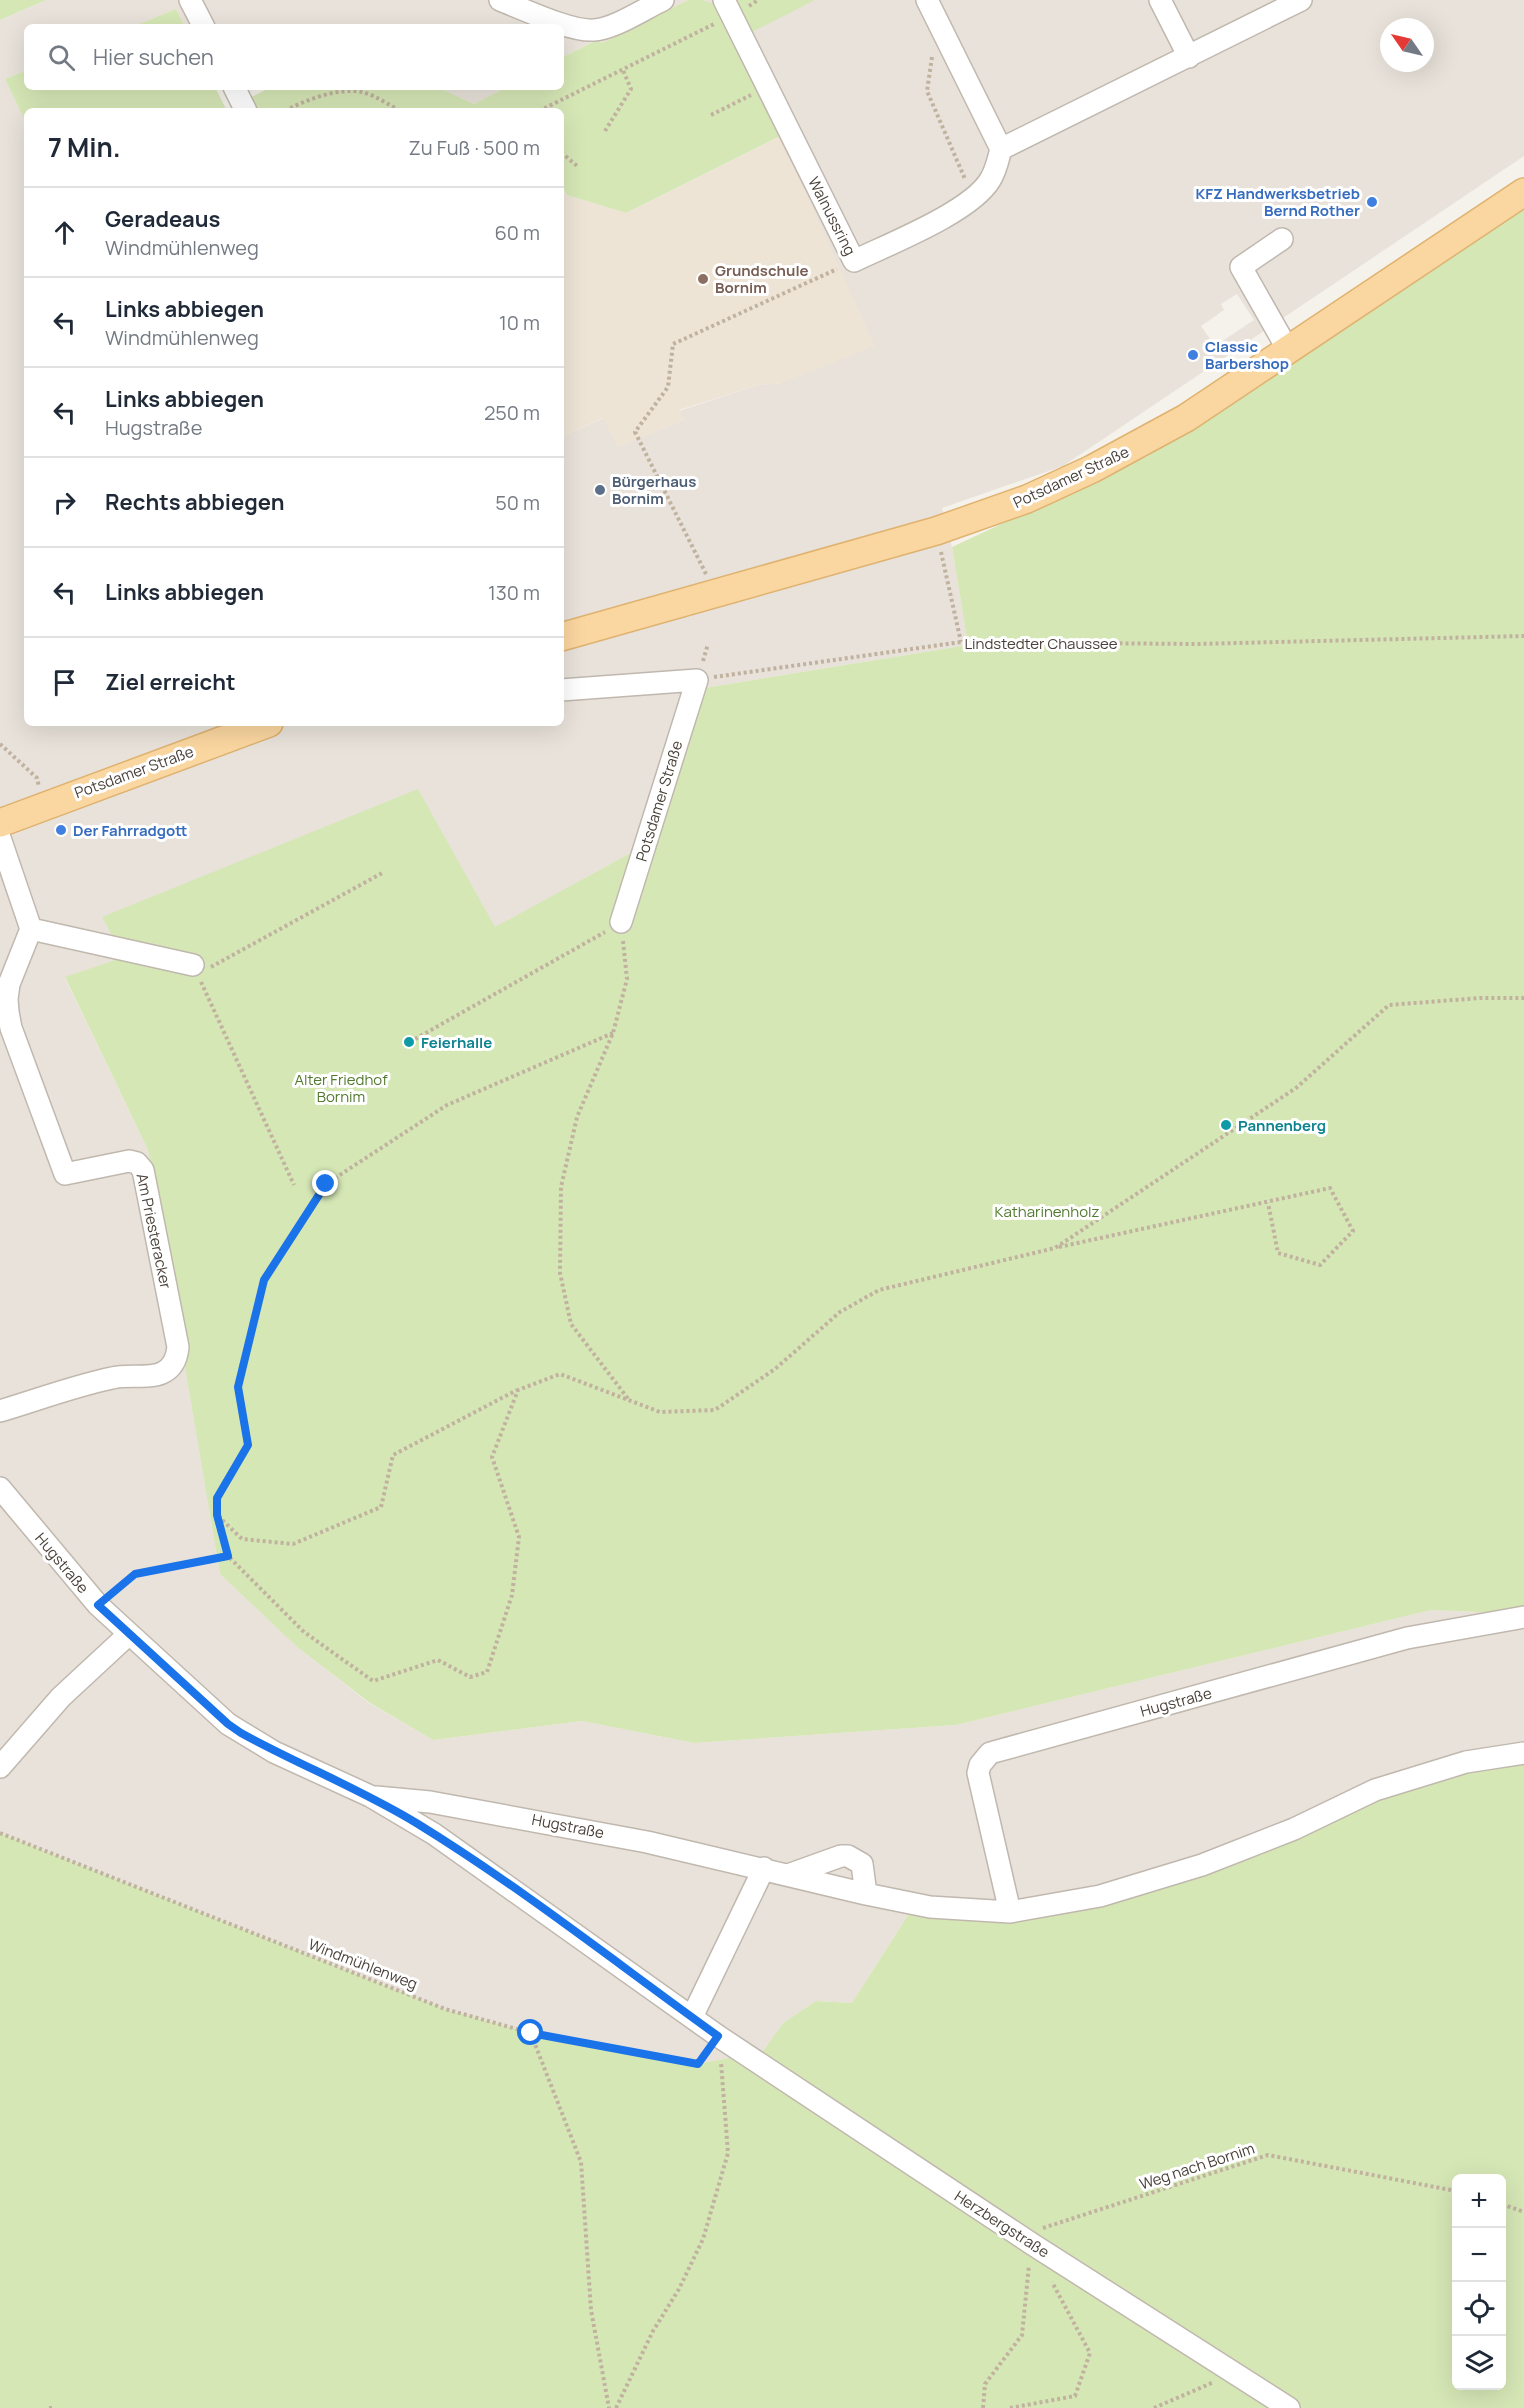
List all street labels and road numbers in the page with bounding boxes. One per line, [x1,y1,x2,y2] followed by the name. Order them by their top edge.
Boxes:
[803,173,861,259] street label: Walnussring
[1010,441,1132,513] street label: Potsdamer Straße
[964,633,1118,654] street label: Lindstedter Chaussee
[631,738,687,864] street label: Potsdamer Straße
[72,741,197,803] street label: Potsdamer Straße
[132,1171,177,1291] street label: Am Priesteracker
[30,1528,94,1598] street label: Hugstraße
[1138,1682,1214,1722] street label: Hugstraße
[530,1809,606,1843] street label: Hugstraße
[305,1934,421,1994] street label: Windmühlenweg
[1137,2137,1257,2195] street label: Weg nach Bornim
[951,2185,1054,2263] street label: Herzbergstraße

